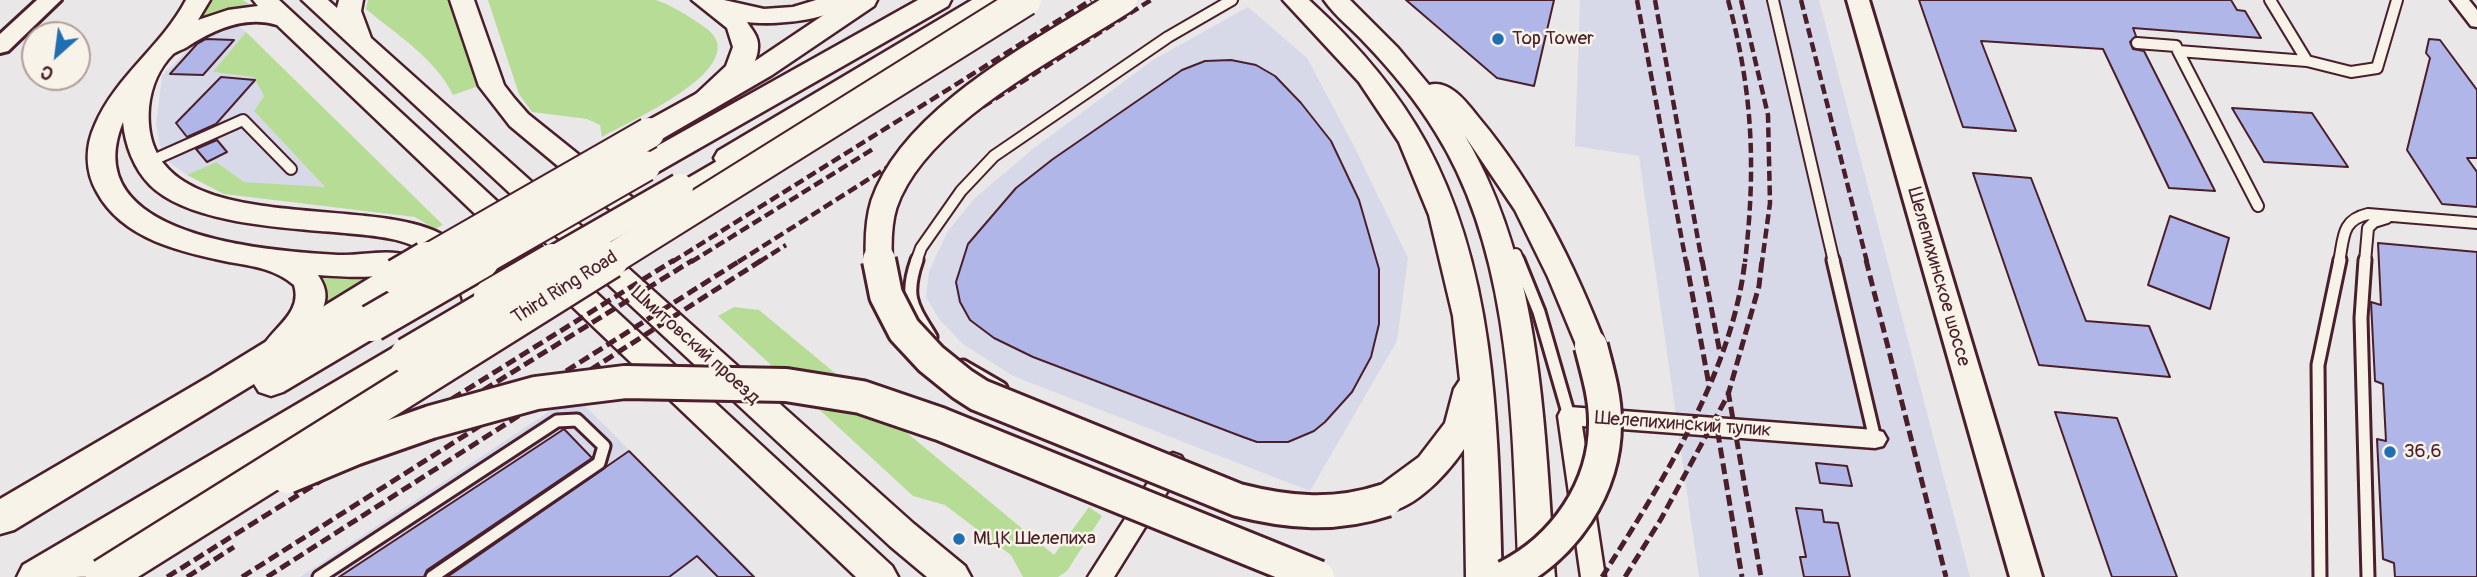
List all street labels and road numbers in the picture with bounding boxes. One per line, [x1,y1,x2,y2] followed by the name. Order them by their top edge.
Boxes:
[1902,185,1974,369] street label: Шелепихинское шоссе
[508,246,622,330] street label: Third Ring Road
[626,282,764,410] street label: Шмитовский проезд
[1594,407,1772,443] street label: Шелепихинский тупик

